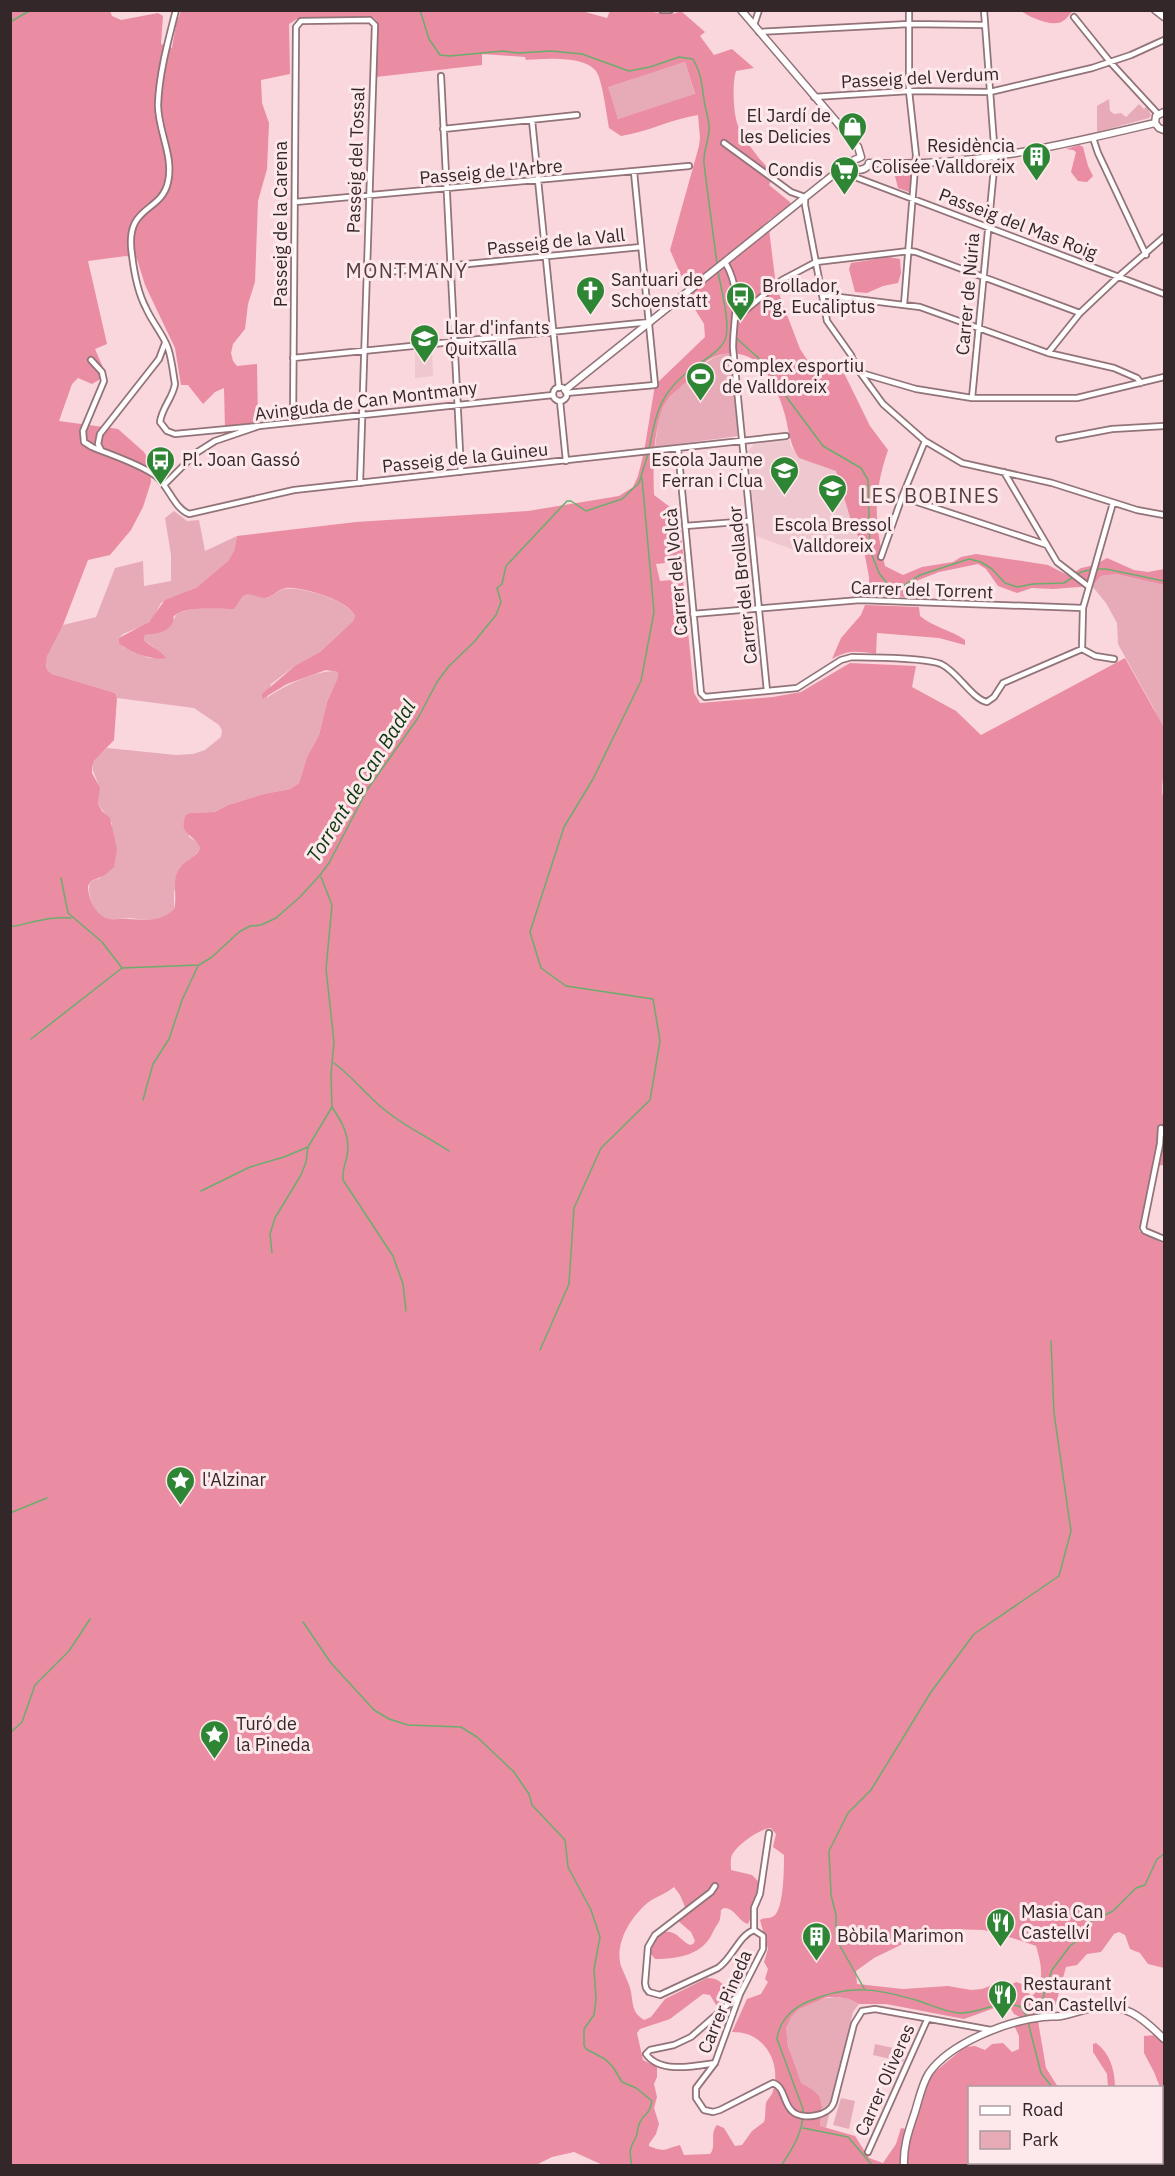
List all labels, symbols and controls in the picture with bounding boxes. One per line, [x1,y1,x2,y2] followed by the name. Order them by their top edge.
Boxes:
[840,62,1000,93] street label: Passeig del Verdum
[341,86,370,234] street label: Passeig del Tossal
[740,104,831,148] place label: El Jardí de les Delicies
[836,110,868,152] shop icon: El Jardí de les Delicies
[871,134,1015,178] place label: Residència Colisée Valldoreix
[269,140,292,307] street label: Passeig de la Carena
[1020,140,1052,182] building icon: Residència Colisée Valldoreix
[418,154,564,189] street label: Passeig de l'Arbre
[828,154,860,196] supermarket icon: Condis
[768,158,823,181] place label: Condis
[936,183,1101,265] street label: Passeig del Mas Roig
[486,223,626,260] street label: Passeig de la Vall
[951,231,984,356] street label: Carrer de Núria
[345,257,469,284] district label: MONTMANY
[611,268,708,312] place label: Santuari de Schoenstatt
[574,274,606,316] church icon: Santuari de Schoenstatt
[762,274,876,318] place label: Brollador, Pg. Eucaliptus
[725,280,757,322] bus stop icon: Brollador, Pg. Eucaliptus
[445,316,550,360] place label: Llar d'infants Quitxalla
[408,322,440,364] school or university icon: Llar d'infants Quitxalla
[722,354,864,398] place label: Complex esportiu de Valldoreix
[685,360,717,402] sports icon: Complex esportiu de Valldoreix
[253,375,479,426] street label: Avinguda de Can Montmany
[381,437,549,478] street label: Passeig de la Guineu
[145,444,177,486] bus stop icon: Pl. Joan Gassó
[182,448,300,471] place label: Pl. Joan Gassó
[651,448,763,492] place label: Escola Jaume Ferran i Clua
[768,454,800,496] school or university icon: Escola Jaume Ferran i Clua
[817,472,849,514] school or university icon: Escola Bressol Valldoreix
[860,482,1000,509] district label: LES BOBINES
[723,504,762,665] street label: Carrer del Brollador
[658,507,693,637] street label: Carrer del Volcà
[774,513,892,557] place label: Escola Bressol Valldoreix
[850,576,994,603] street label: Carrer del Torrent
[300,694,422,867] water label: Torrent de Can Badal
[165,1464,197,1506] place icon: l'Alzinar
[202,1468,266,1491] place label: l'Alzinar
[236,1712,311,1756] place label: Turó de la Pineda
[199,1718,231,1760] place icon: Turó de la Pineda
[1021,1900,1103,1944] place label: Masia Can Castellví
[984,1906,1016,1948] restaurant icon: Masia Can Castellví
[800,1920,832,1962] building icon: Bòbila Marimon
[837,1924,964,1947] place label: Bòbila Marimon
[692,1946,757,2057] street label: Carrer Pineda
[1023,1972,1127,2016] place label: Restaurant Can Castellví
[986,1978,1018,2020] restaurant icon: Restaurant Can Castellví
[850,2020,920,2140] street label: Carrer Oliveres
[968,2086,1163,2164] legend
[1022,2098,1063,2121] text: Road
[1022,2128,1059,2151] text: Park

